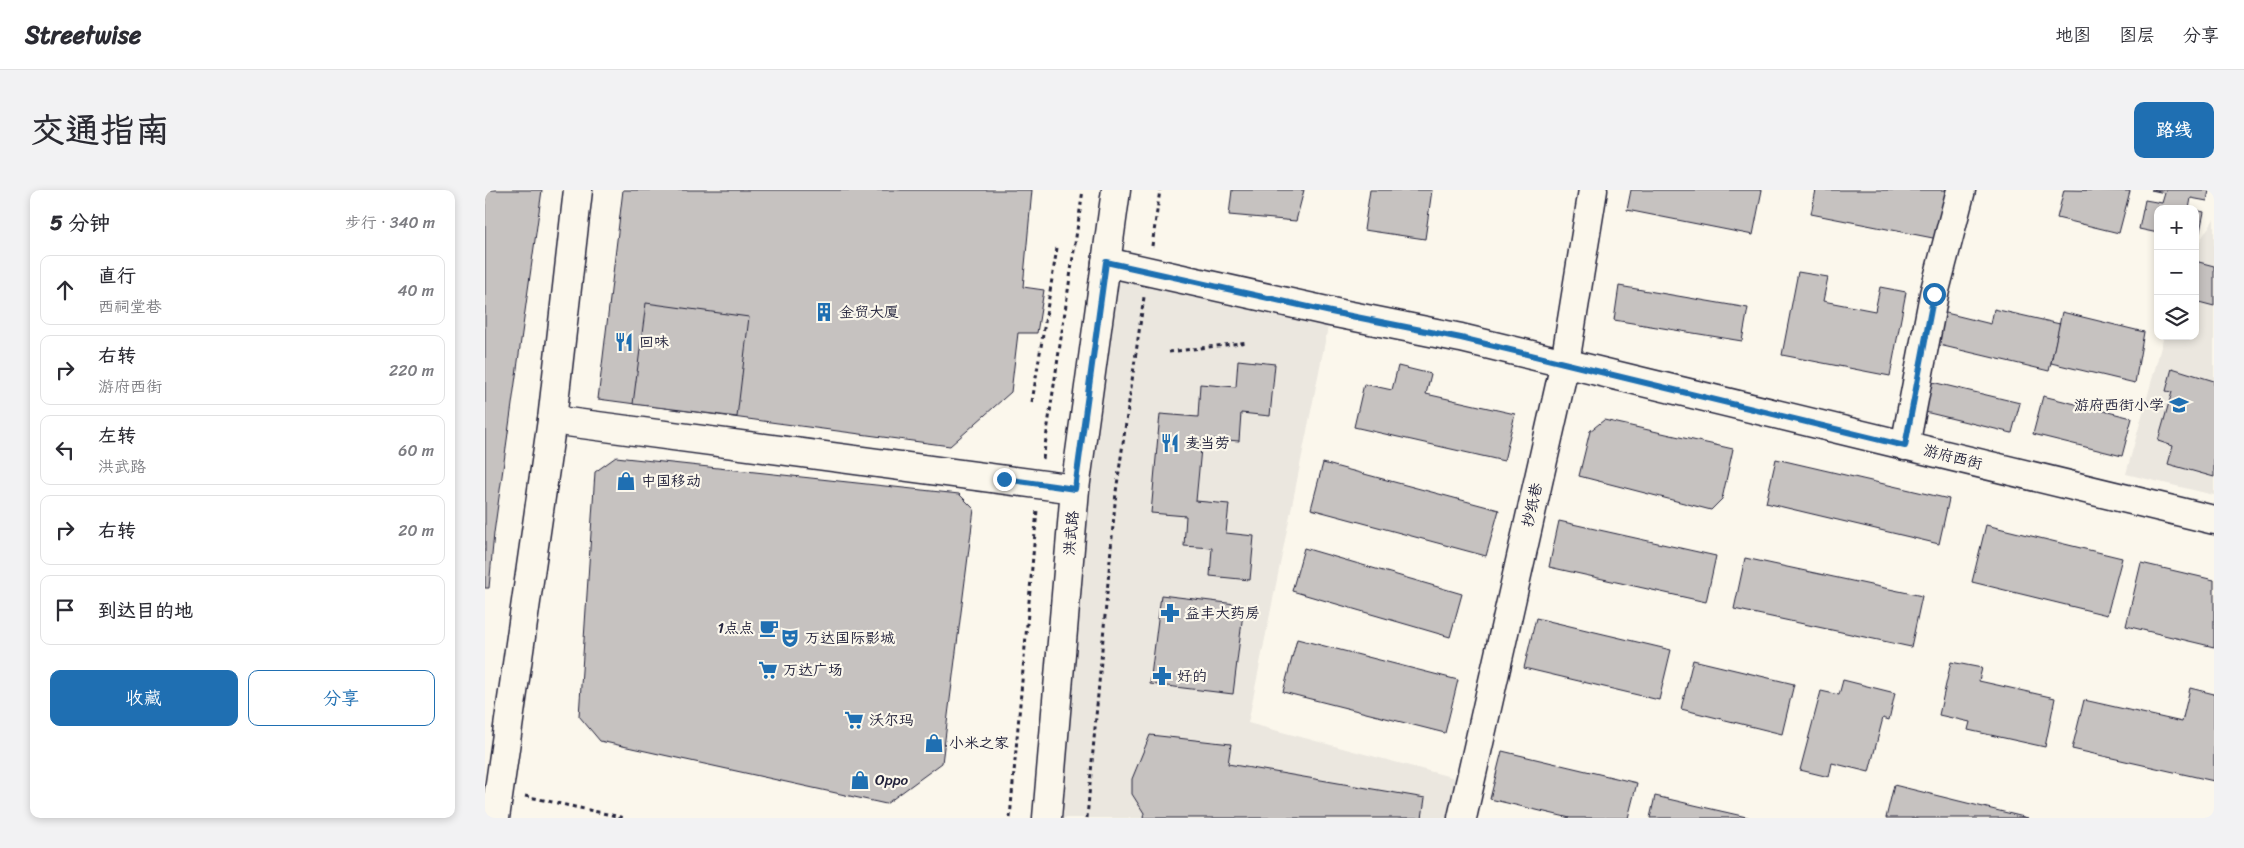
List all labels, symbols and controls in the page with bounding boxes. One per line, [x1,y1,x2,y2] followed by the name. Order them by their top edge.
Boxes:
[25,14,141,56] text: Streetwise
[2055,19,2091,51] text: 地图
[2119,19,2155,51] text: 图层
[2183,19,2219,51] text: 分享
[30,99,170,161] text: 交通指南
[2134,102,2214,158] button: 路线
[50,204,110,242] text: 5 分钟
[2154,205,2199,340] map controls
[2154,205,2199,250] button: +
[345,208,435,237] text: 步行 · 340 m
[2154,250,2199,295] button: −
[98,259,136,292] text: 直行
[51,276,79,304] icon: ahead
[397,276,434,305] text: 40 m
[1923,283,1946,306] route start
[98,292,162,321] text: 西祠堂巷
[2154,295,2199,340] button: layers
[839,299,899,325] place label: 金贸大厦
[813,301,835,323] building icon: 金贸大厦
[639,329,669,355] place label: 回味
[613,331,635,353] restaurant icon: 回味
[98,339,136,372] text: 右转
[51,356,79,384] icon: right
[389,356,434,385] text: 220 m
[98,372,162,401] text: 游府西街
[2074,392,2164,418] place label: 游府西街小学
[2168,394,2190,416] school or university icon: 游府西街小学
[98,419,136,452] text: 左转
[1185,430,1230,456] place label: 麦当劳
[1159,432,1181,454] restaurant icon: 麦当劳
[51,436,79,464] icon: left
[398,436,434,465] text: 60 m
[1921,437,1985,477] street label: 游府西街
[98,452,146,481] text: 洪武路
[641,468,701,494] place label: 中国移动
[993,468,1016,491] route end
[615,470,637,492] shop icon: 中国移动
[1514,480,1550,530] street label: 抄纸巷
[1056,509,1086,557] street label: 洪武路
[98,514,136,547] text: 右转
[51,516,79,544] icon: right
[398,516,434,545] text: 20 m
[98,594,193,627] text: 到达目的地
[51,596,79,624] icon: arrive
[1185,600,1260,626] place label: 益丰大药房
[1159,602,1181,624] pharmacy icon: 益丰大药房
[718,615,754,641] place label: 1点点
[758,617,780,639] cafe icon: 1点点
[805,625,895,651] place label: 万达国际影城
[779,627,801,649] theatre icon: 万达国际影城
[783,657,843,683] place label: 万达广场
[757,659,779,681] supermarket icon: 万达广场
[1177,663,1207,689] place label: 好的
[1151,665,1173,687] pharmacy icon: 好的
[50,670,238,726] button: 收藏
[248,670,435,726] button: 分享
[869,707,914,733] place label: 沃尔玛
[843,709,865,731] supermarket icon: 沃尔玛
[949,730,1009,756] place label: 小米之家
[923,732,945,754] shop icon: 小米之家
[875,767,909,793] place label: Oppo
[849,769,871,791] shop icon: Oppo

